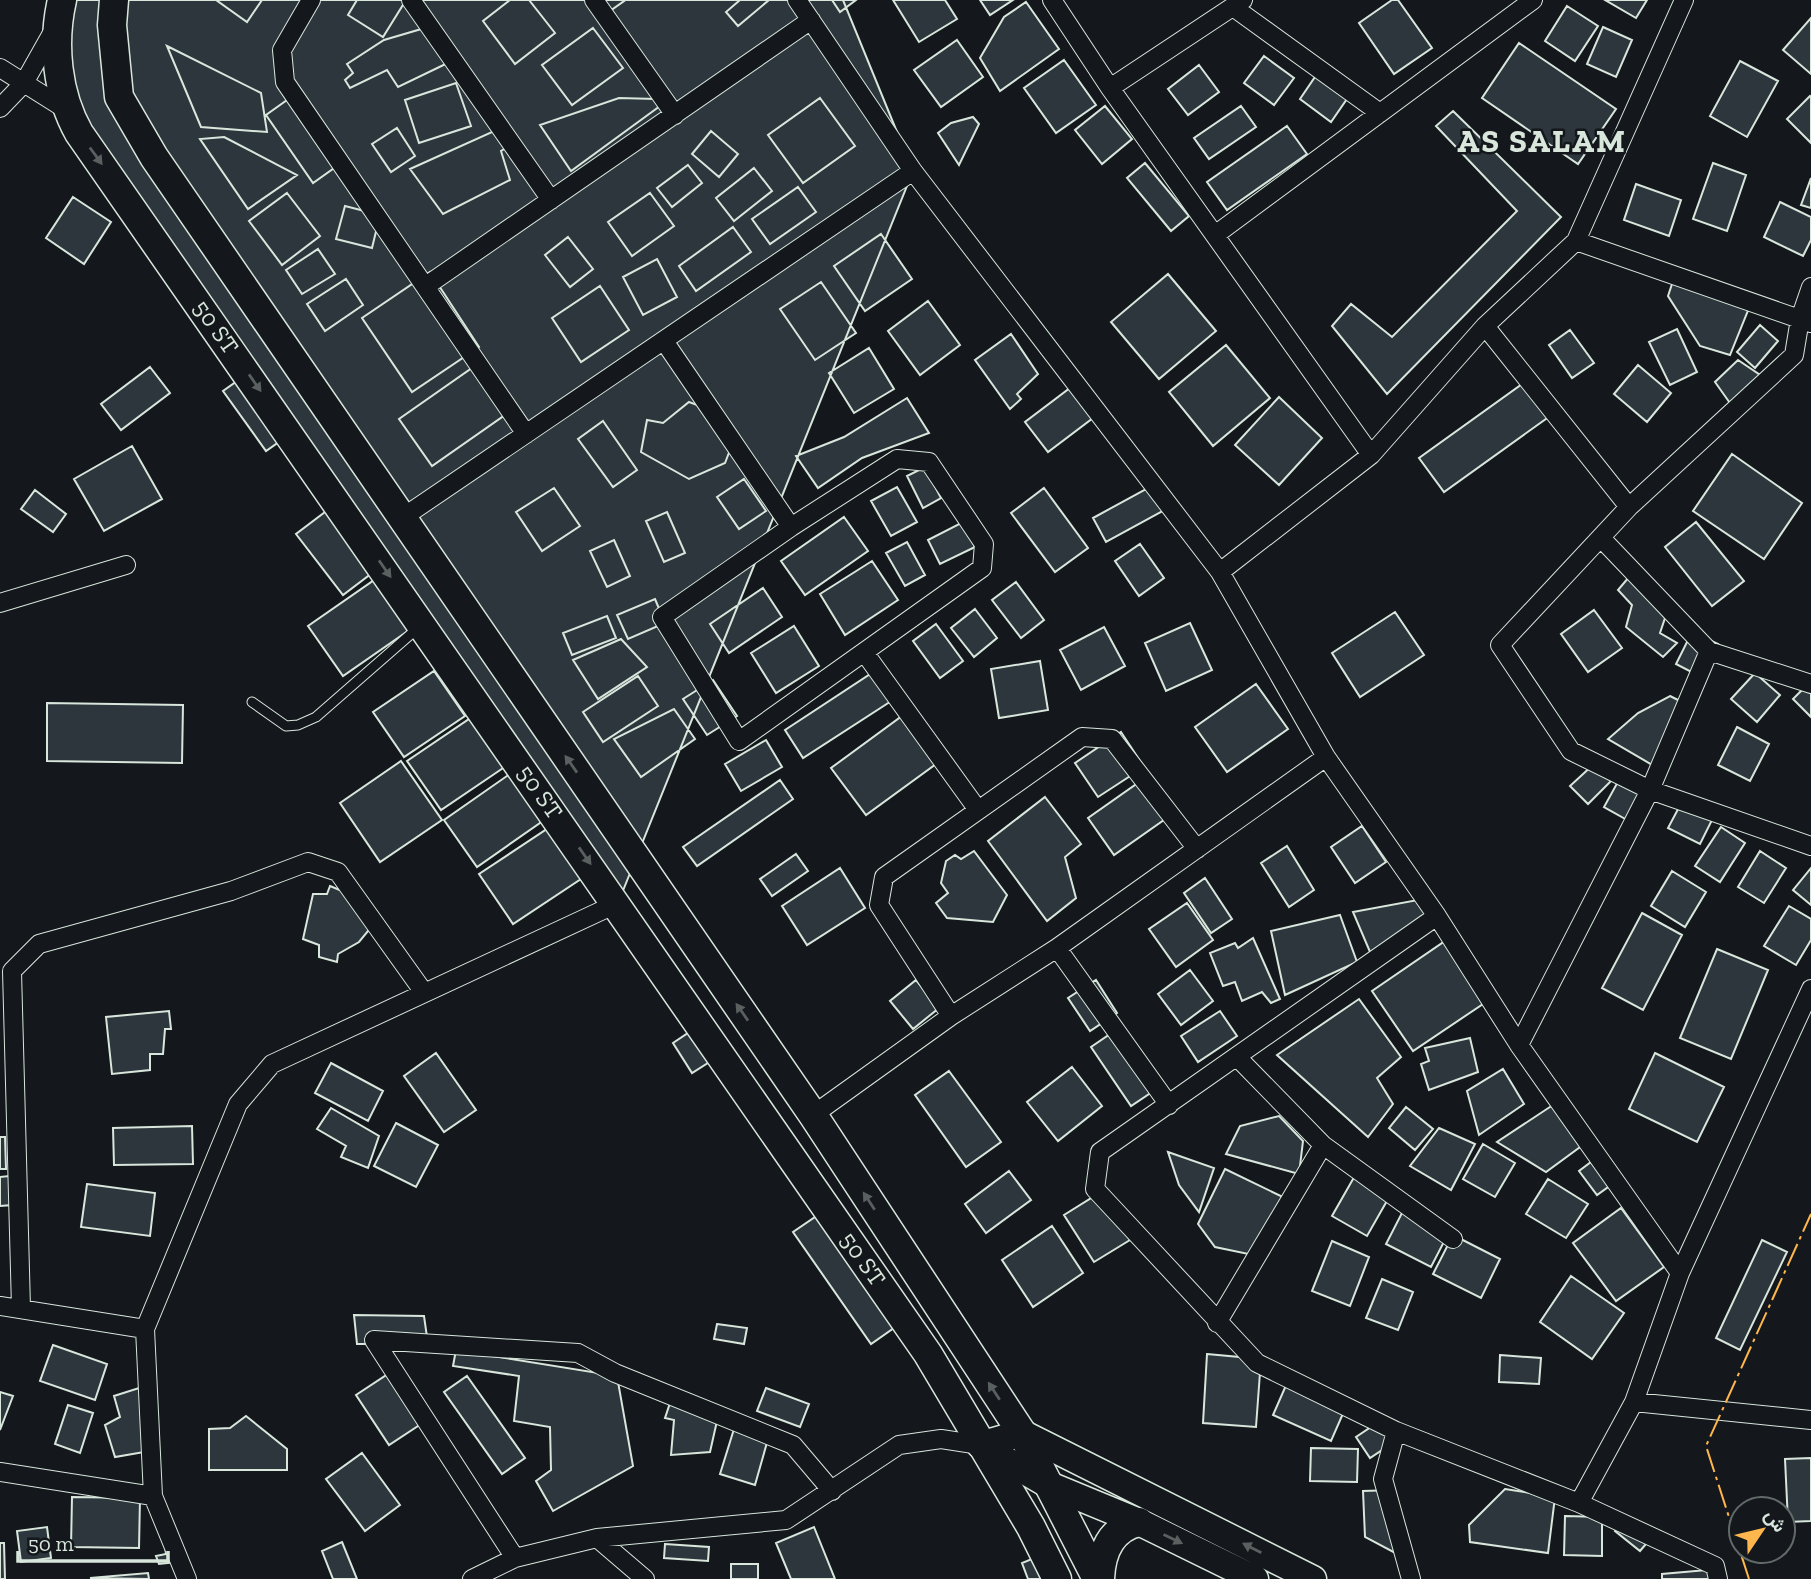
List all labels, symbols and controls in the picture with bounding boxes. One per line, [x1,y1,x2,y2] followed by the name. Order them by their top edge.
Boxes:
[1457,122,1627,160] district label: AS SALAM
[89,147,103,165] one-way arrow
[188,294,245,359] street label: 50 ST
[248,374,262,392] one-way arrow
[378,560,392,578] one-way arrow
[564,755,578,773] one-way arrow
[512,759,569,824] street label: 50 ST
[578,847,591,866] one-way arrow
[735,1003,749,1021] one-way arrow
[863,1191,876,1210] one-way arrow
[835,1226,892,1291] street label: 50 ST
[987,1381,1000,1400] one-way arrow
[1727,1495,1797,1565] north arrow
[1760,1505,1792,1537] text: ش
[18,1520,168,1564] scale bar
[28,1531,74,1556] text: 50 m
[1163,1533,1183,1544] one-way arrow
[1242,1543,1262,1554] one-way arrow

